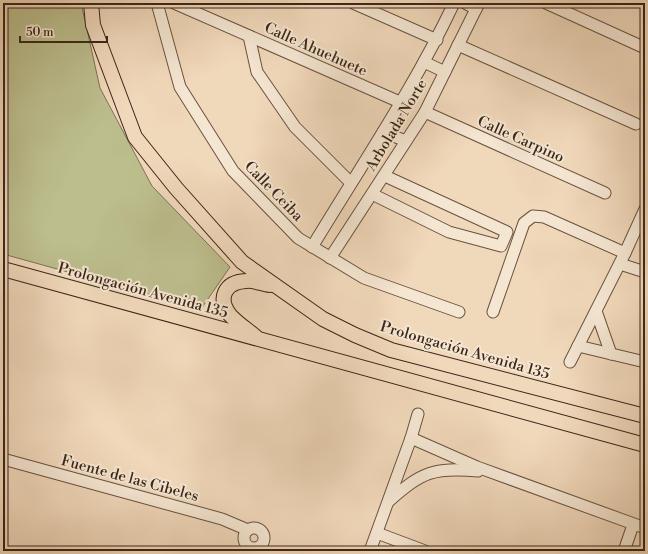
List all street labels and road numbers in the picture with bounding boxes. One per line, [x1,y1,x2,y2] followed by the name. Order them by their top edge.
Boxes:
[261,18,370,81] street label: Calle Ahuehuete
[361,76,431,176] street label: Arbolada Norte
[474,112,567,167] street label: Calle Carpino
[240,157,307,226] street label: Calle Ceiba
[56,259,230,322] street label: Prolongación Avenida 135
[378,317,552,384] street label: Prolongación Avenida 135
[59,451,201,506] street label: Fuente de las Cibeles

